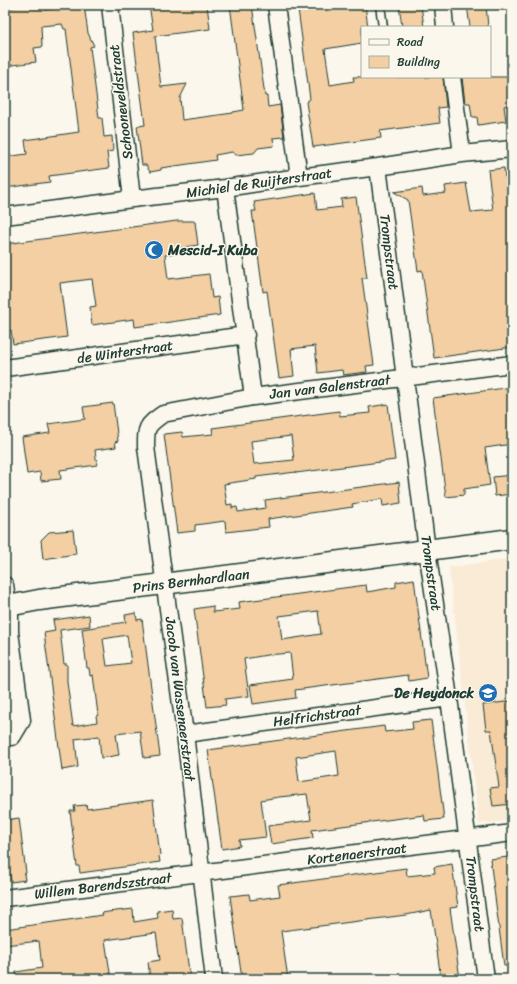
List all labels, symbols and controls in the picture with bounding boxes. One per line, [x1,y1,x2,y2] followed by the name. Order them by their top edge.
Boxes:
[361,26,491,78] legend
[397,31,424,53] text: Road
[102,43,140,161] street label: Schooneveldstraat
[397,51,440,73] text: Building
[184,160,334,206] street label: Michiel de Ruijterstraat
[372,213,406,291] street label: Trompstraat
[167,238,258,263] place label: Mescid-I Kuba
[143,239,165,261] mosque icon: Mescid-I Kuba
[75,333,175,371] street label: de Winterstraat
[267,367,393,407] street label: Jan van Galenstraat
[413,534,449,612] street label: Trompstraat
[131,561,251,601] street label: Prins Bernhardlaan
[157,614,203,784] street label: Jacob van Wassenaerstraat
[394,681,475,706] place label: De Heydonck
[477,682,499,704] school or university icon: De Heydonck
[271,697,364,735] street label: Helfrichstraat
[306,835,408,873] street label: Kortenaerstraat
[458,855,492,933] street label: Trompstraat
[33,865,175,907] street label: Willem Barendszstraat

